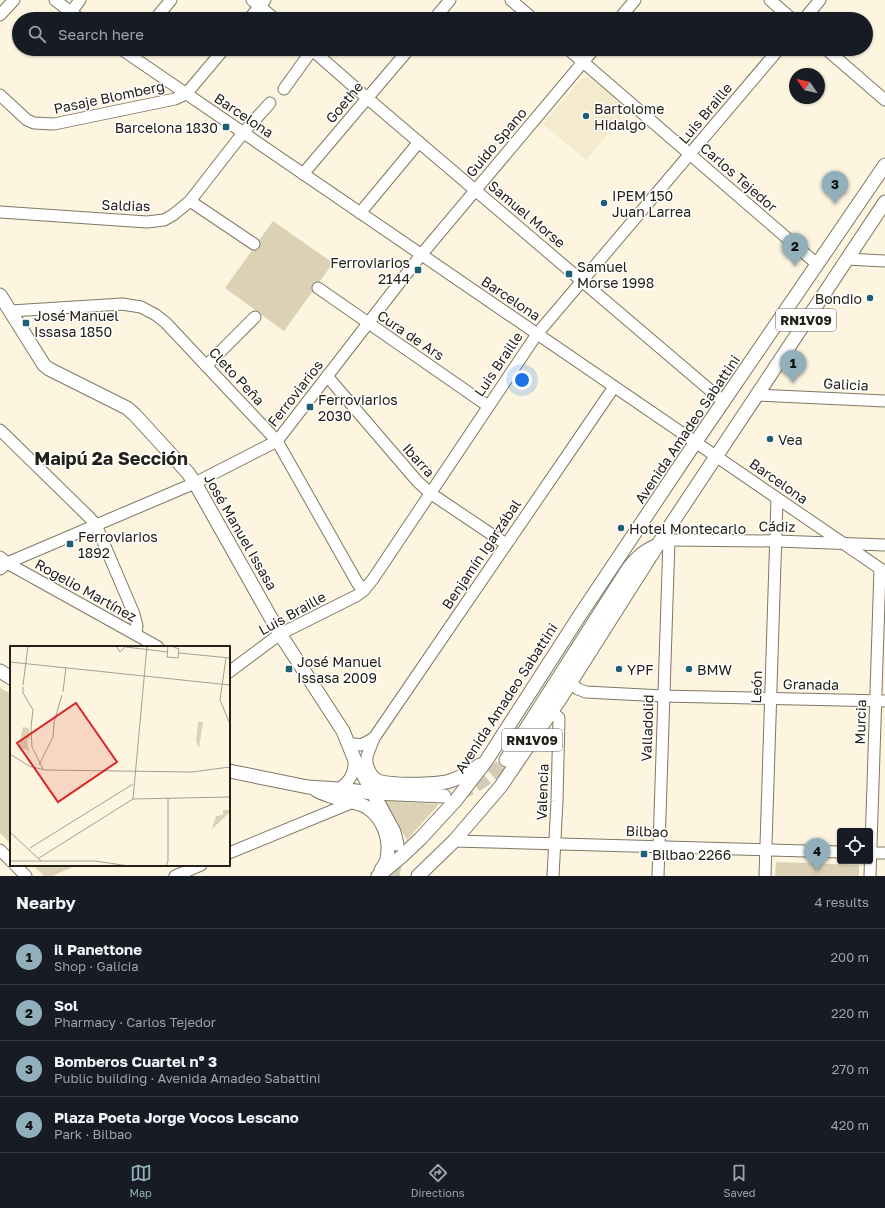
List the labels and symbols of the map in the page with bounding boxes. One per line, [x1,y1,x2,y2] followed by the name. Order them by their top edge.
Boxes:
[789,68,825,104] north arrow
[52,77,166,117] street label: Pasaje Blomberg
[322,78,366,126] street label: Goethe
[675,79,735,147] street label: Luis Braille
[211,89,277,141] street label: Barcelona
[594,100,664,133] place label: Bartolome Hidalgo
[462,104,530,180] street label: Guido Spano
[581,111,591,121] marker: Bartolome Hidalgo
[115,119,218,136] place label: Barcelona 1830
[221,122,231,132] marker: Barcelona 1830
[697,139,781,215] street label: Carlos Tejedor
[822,171,848,204] pin: 3
[485,177,569,251] street label: Samuel Morse
[612,187,691,220] place label: IPEM 150 Juan Larrea
[101,196,151,214] street label: Saldias
[599,198,609,208] marker: IPEM 150 Juan Larrea
[782,233,808,266] pin: 2
[330,254,410,287] place label: Ferroviarios 2144
[577,258,654,291] place label: Samuel Morse 1998
[413,265,423,275] marker: Ferroviarios 2144
[564,269,574,279] marker: Samuel Morse 1998
[478,272,544,324] street label: Barcelona
[815,290,862,307] place label: Bondio
[865,293,875,303] marker: Bondio
[374,306,448,364] street label: Cura de Ars
[34,307,119,340] place label: José Manuel Issasa 1850
[776,309,836,331] road number: RN1V09
[21,318,31,328] marker: José Manuel Issasa 1850
[470,329,526,399] street label: Luis Braille
[206,343,268,409] street label: Cleto Peña
[780,350,806,383] pin: 1
[631,352,743,506] street label: Avenida Amadeo Sabattini
[264,356,326,430] street label: Ferroviarios
[512,370,532,390] your location
[823,374,869,394] street label: Galicia
[318,391,398,424] place label: Ferroviarios 2030
[305,402,315,412] marker: Ferroviarios 2030
[778,431,803,448] place label: Vea
[765,434,775,444] marker: Vea
[399,440,439,480] street label: Ibarra
[34,447,188,469] district label: Maipú 2ª Sección
[746,455,812,507] street label: Barcelona
[201,471,281,593] street label: José Manuel Issasa
[438,496,524,612] street label: Benjamín Igarzábal
[758,517,796,535] street label: Cádiz
[629,520,746,537] place label: Hotel Montecarlo
[616,523,626,533] marker: Hotel Montecarlo
[78,528,158,561] place label: Ferroviarios 1892
[65,539,75,549] marker: Ferroviarios 1892
[32,555,140,625] street label: Rogelio Martínez
[255,588,329,638] street label: Luis Braille
[451,620,561,776] street label: Avenida Amadeo Sabattini
[10,646,230,866] inset map
[297,653,382,686] place label: José Manuel Issasa 2009
[627,661,653,678] place label: YPF
[697,661,732,678] place label: BMW
[284,664,294,674] marker: José Manuel Issasa 2009
[614,664,624,674] marker: YPF
[684,664,694,674] marker: BMW
[747,670,765,704] street label: León
[783,675,839,693] street label: Granada
[637,694,657,762] street label: Valladolid
[851,699,869,745] street label: Murcia
[502,729,562,751] road number: RN1V09
[533,763,551,821] street label: Valencia
[625,822,669,840] street label: Bilbao
[804,838,830,871] pin: 4
[652,846,731,863] place label: Bilbao 2266
[639,849,649,859] marker: Bilbao 2266

